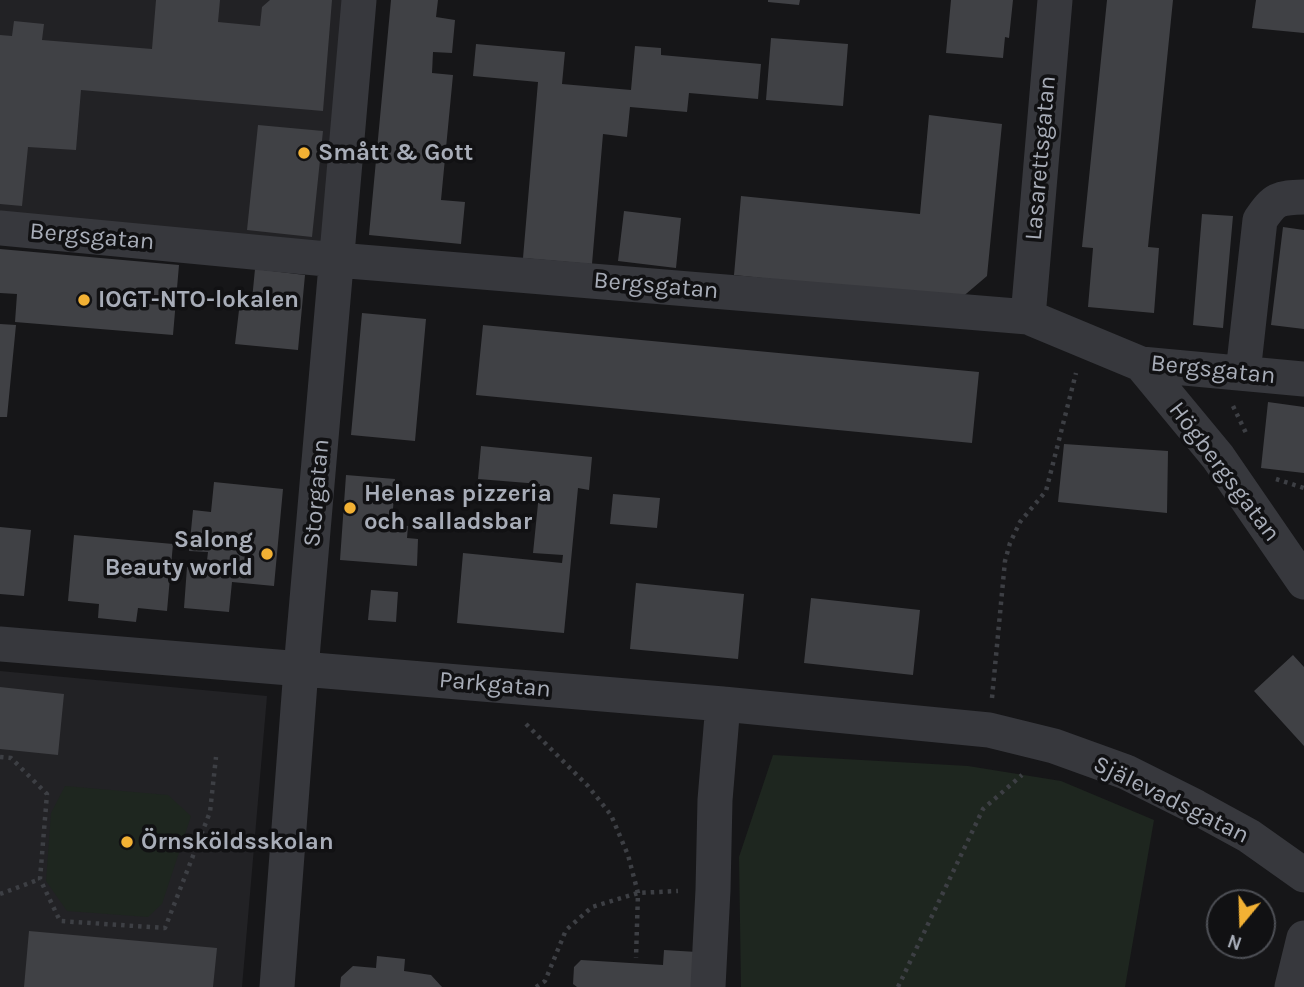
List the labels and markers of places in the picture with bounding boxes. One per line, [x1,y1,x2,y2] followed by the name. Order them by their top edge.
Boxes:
[318,139,473,167] place label: Smått & Gott
[296,145,312,161] marker: Smått & Gott
[98,286,299,314] place label: IOGT-NTO-lokalen
[76,292,92,308] marker: IOGT-NTO-lokalen
[364,480,552,536] place label: Helenas pizzeria och salladsbar
[342,500,358,516] marker: Helenas pizzeria och salladsbar
[105,526,253,582] place label: Salong Beauty world
[259,546,275,562] marker: Salong Beauty world
[141,828,334,856] place label: Örnsköldsskolan
[119,834,135,850] marker: Örnsköldsskolan

